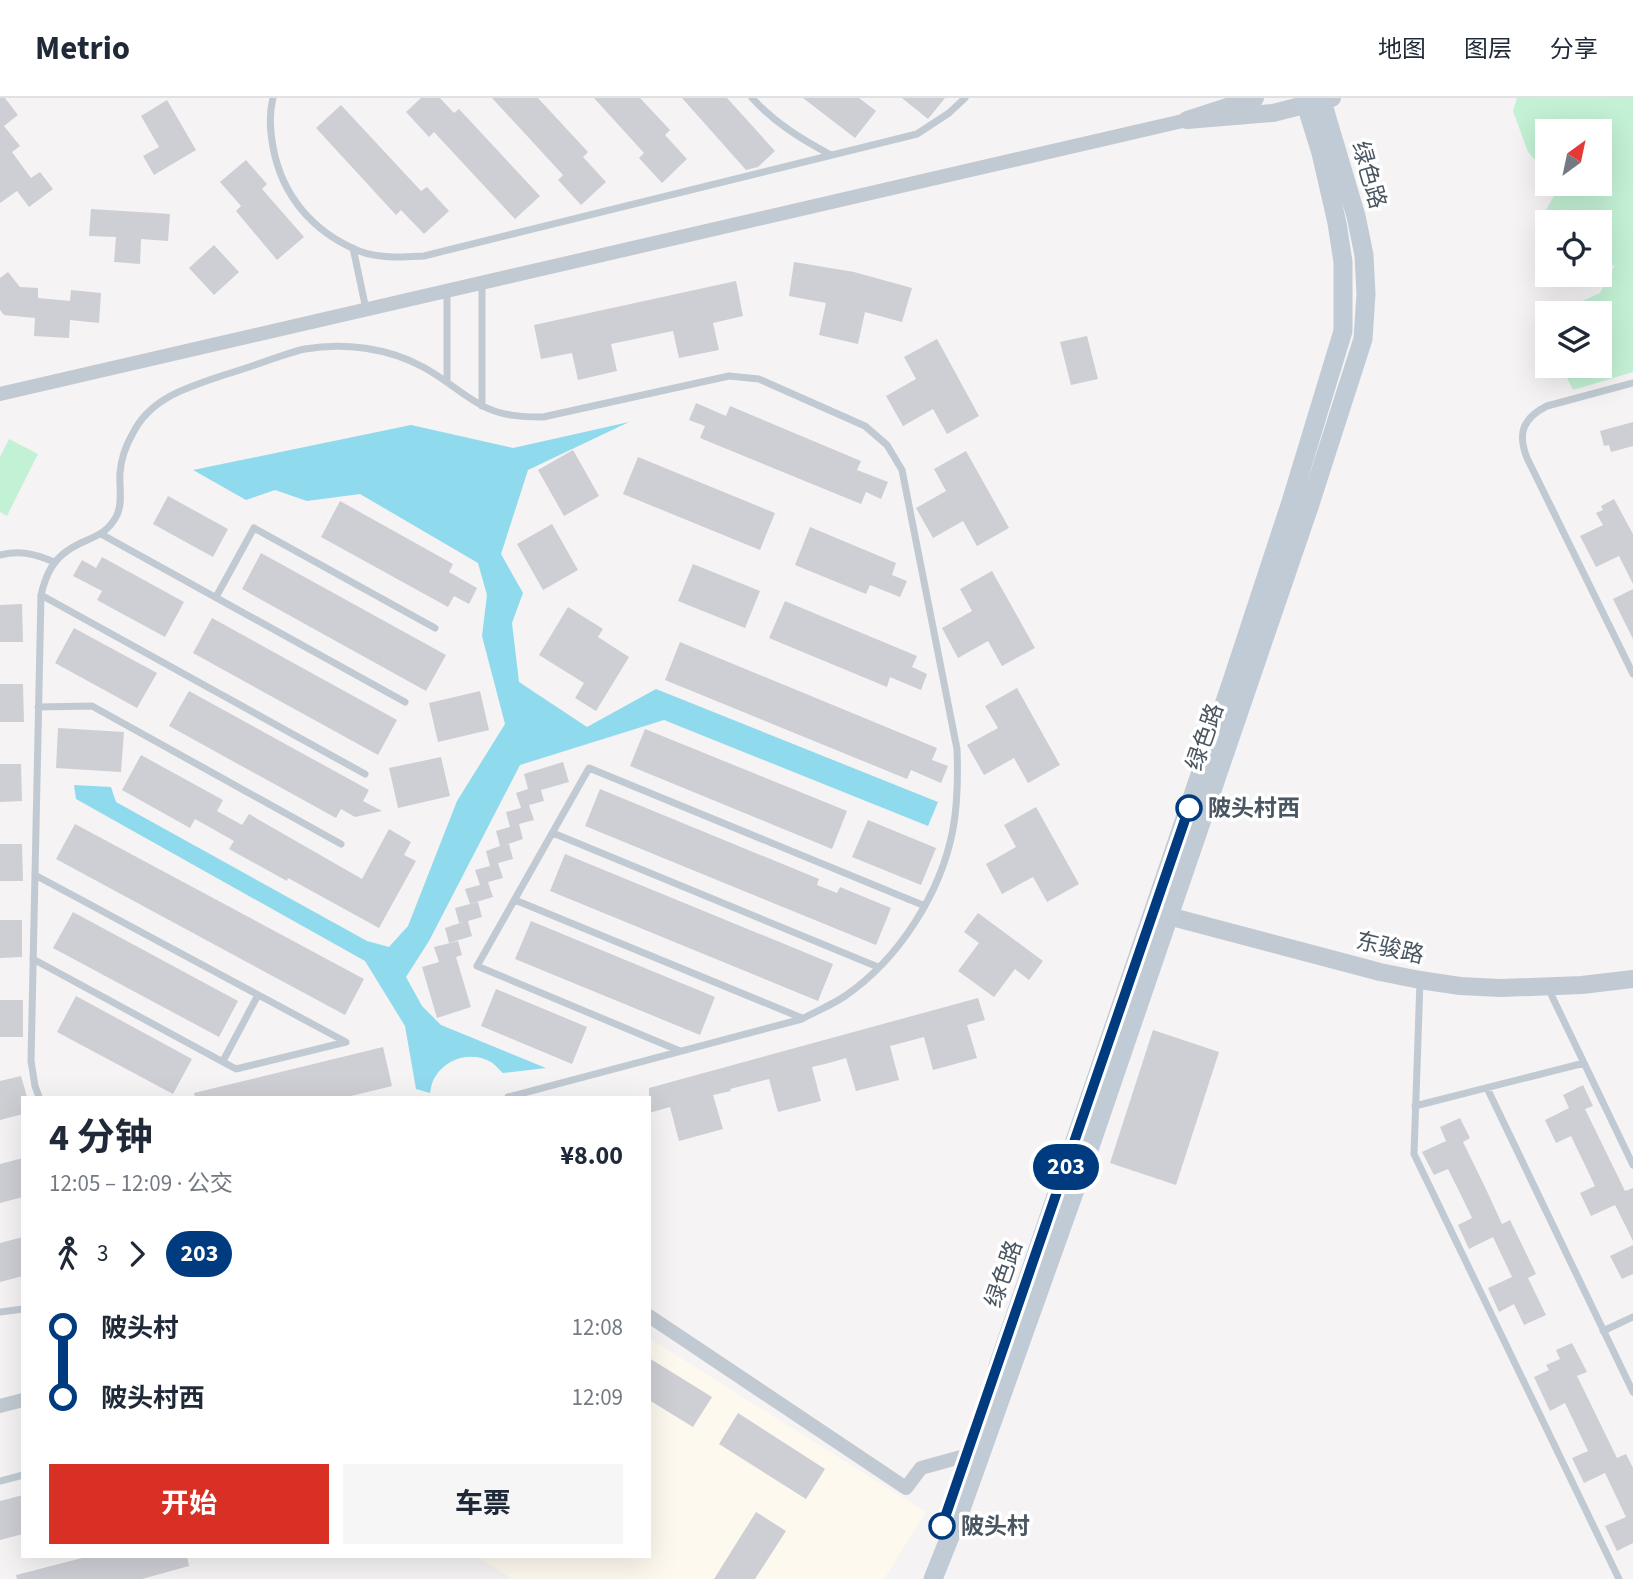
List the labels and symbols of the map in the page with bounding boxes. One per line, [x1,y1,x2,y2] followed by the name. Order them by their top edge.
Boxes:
[1535,119,1612,196] north arrow
[1344,137,1394,213] street label: 绿色路
[1178,699,1232,775] street label: 绿色路
[1208,792,1300,825] place label: 陂头村西
[1176,795,1202,821] marker: 陂头村西
[1353,924,1427,972] street label: 东骏路
[1026,1144,1106,1190] line badge: 203
[977,1236,1031,1312] street label: 绿色路
[961,1510,1030,1543] place label: 陂头村
[929,1513,955,1539] marker: 陂头村

